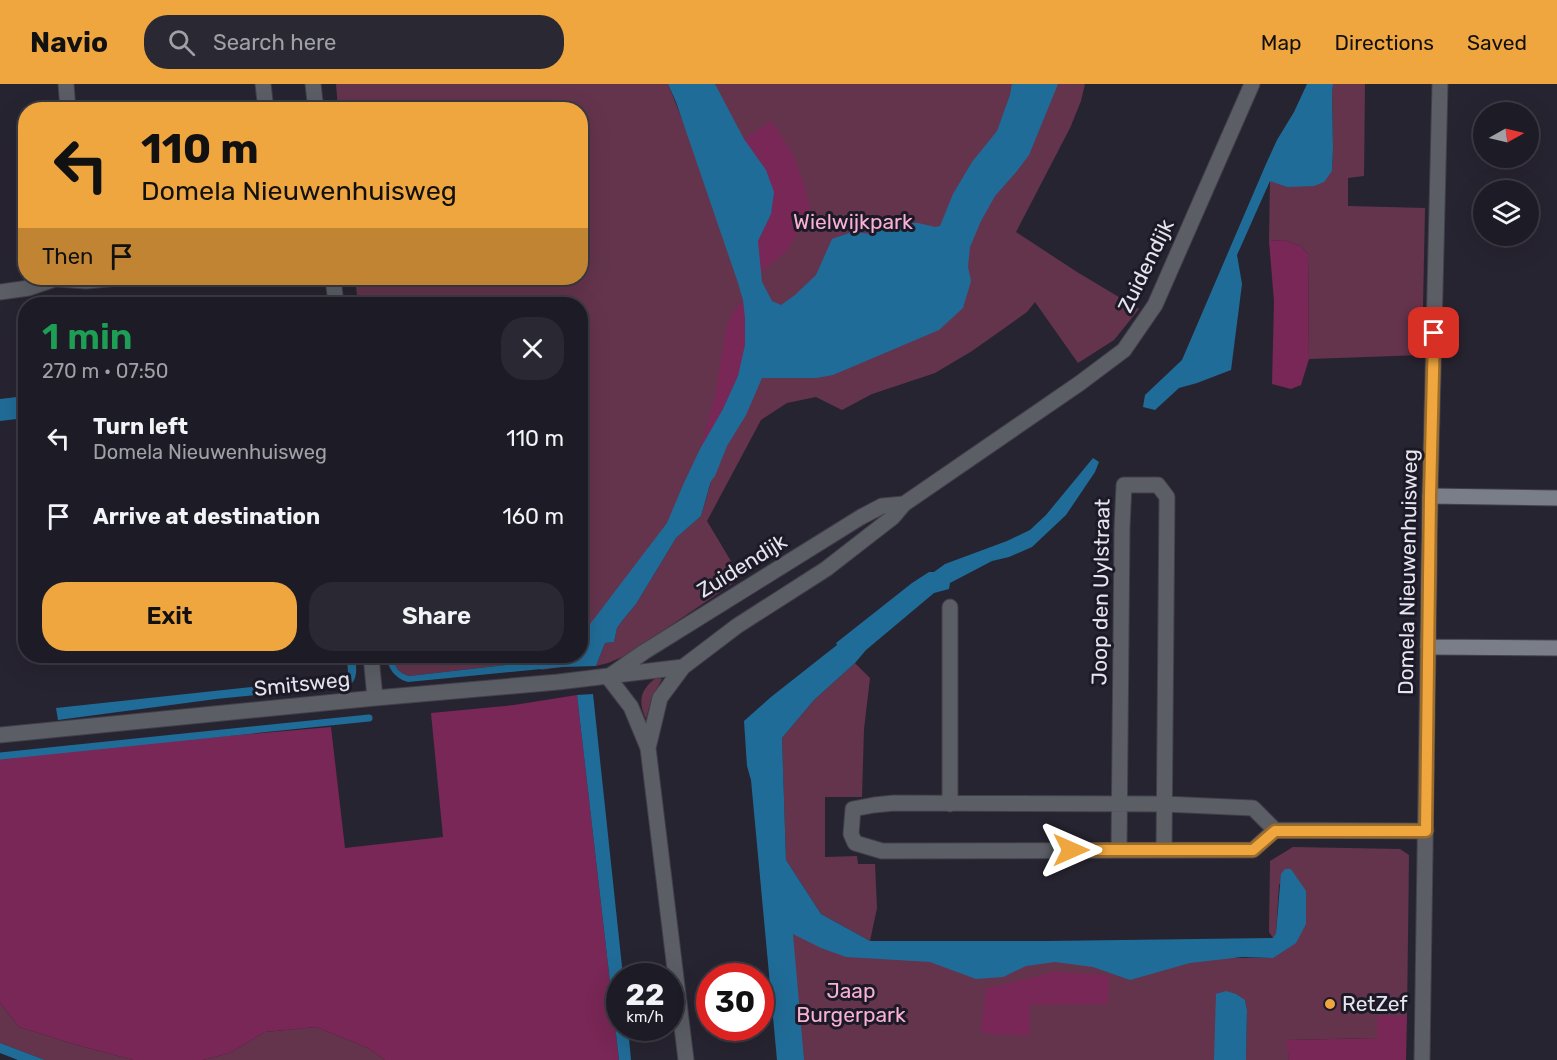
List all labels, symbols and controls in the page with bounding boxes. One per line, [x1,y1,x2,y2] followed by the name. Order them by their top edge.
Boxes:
[144,15,564,69] search box
[30,26,108,59] text: Navio
[165,26,198,59] icon: search
[213,29,336,56] text: Search here
[1261,30,1302,55] text: Map
[1335,30,1434,55] text: Directions
[1467,30,1527,55] text: Saved
[1473,102,1539,168] north arrow
[1473,102,1539,246] map controls
[141,124,259,174] text: 110 m
[42,126,120,204] icon: left
[141,175,457,207] text: Domela Nieuwenhuisweg
[1473,180,1539,246] button: layers
[793,209,913,234] park label: Wielwijkpark
[1112,215,1179,317] street label: Zuidendijk
[105,240,138,273] icon: arrive
[42,243,93,270] text: Then
[1408,307,1459,358] pin
[42,315,133,358] text: 1 min
[1417,316,1450,349] icon: arrive
[501,317,564,380] button: close
[42,359,168,383] text: 270 m · 07:50
[93,413,188,440] text: Turn left
[42,422,75,455] icon: left
[506,425,564,452] text: 110 m
[93,440,327,464] text: Domela Nieuwenhuisweg
[1393,449,1422,695] street label: Domela Nieuwenhuisweg
[1086,498,1115,686] street label: Joop den Uylstraat
[42,500,75,533] icon: arrive
[93,503,320,530] text: Arrive at destination
[502,503,564,530] text: 160 m
[692,528,791,603] street label: Zuidendijk
[42,582,297,651] button: Exit
[309,582,564,651] button: Share
[253,666,351,701] street label: Smitsweg
[1039,818,1103,882] position arrow
[696,963,774,1041] speed limit sign: 30
[626,977,665,1013] text: 22
[796,978,906,1027] park label: Jaap Burgerpark
[1342,991,1408,1016] place label: RetZef
[1323,997,1337,1011] marker: RetZef
[626,1008,664,1026] text: km/h

